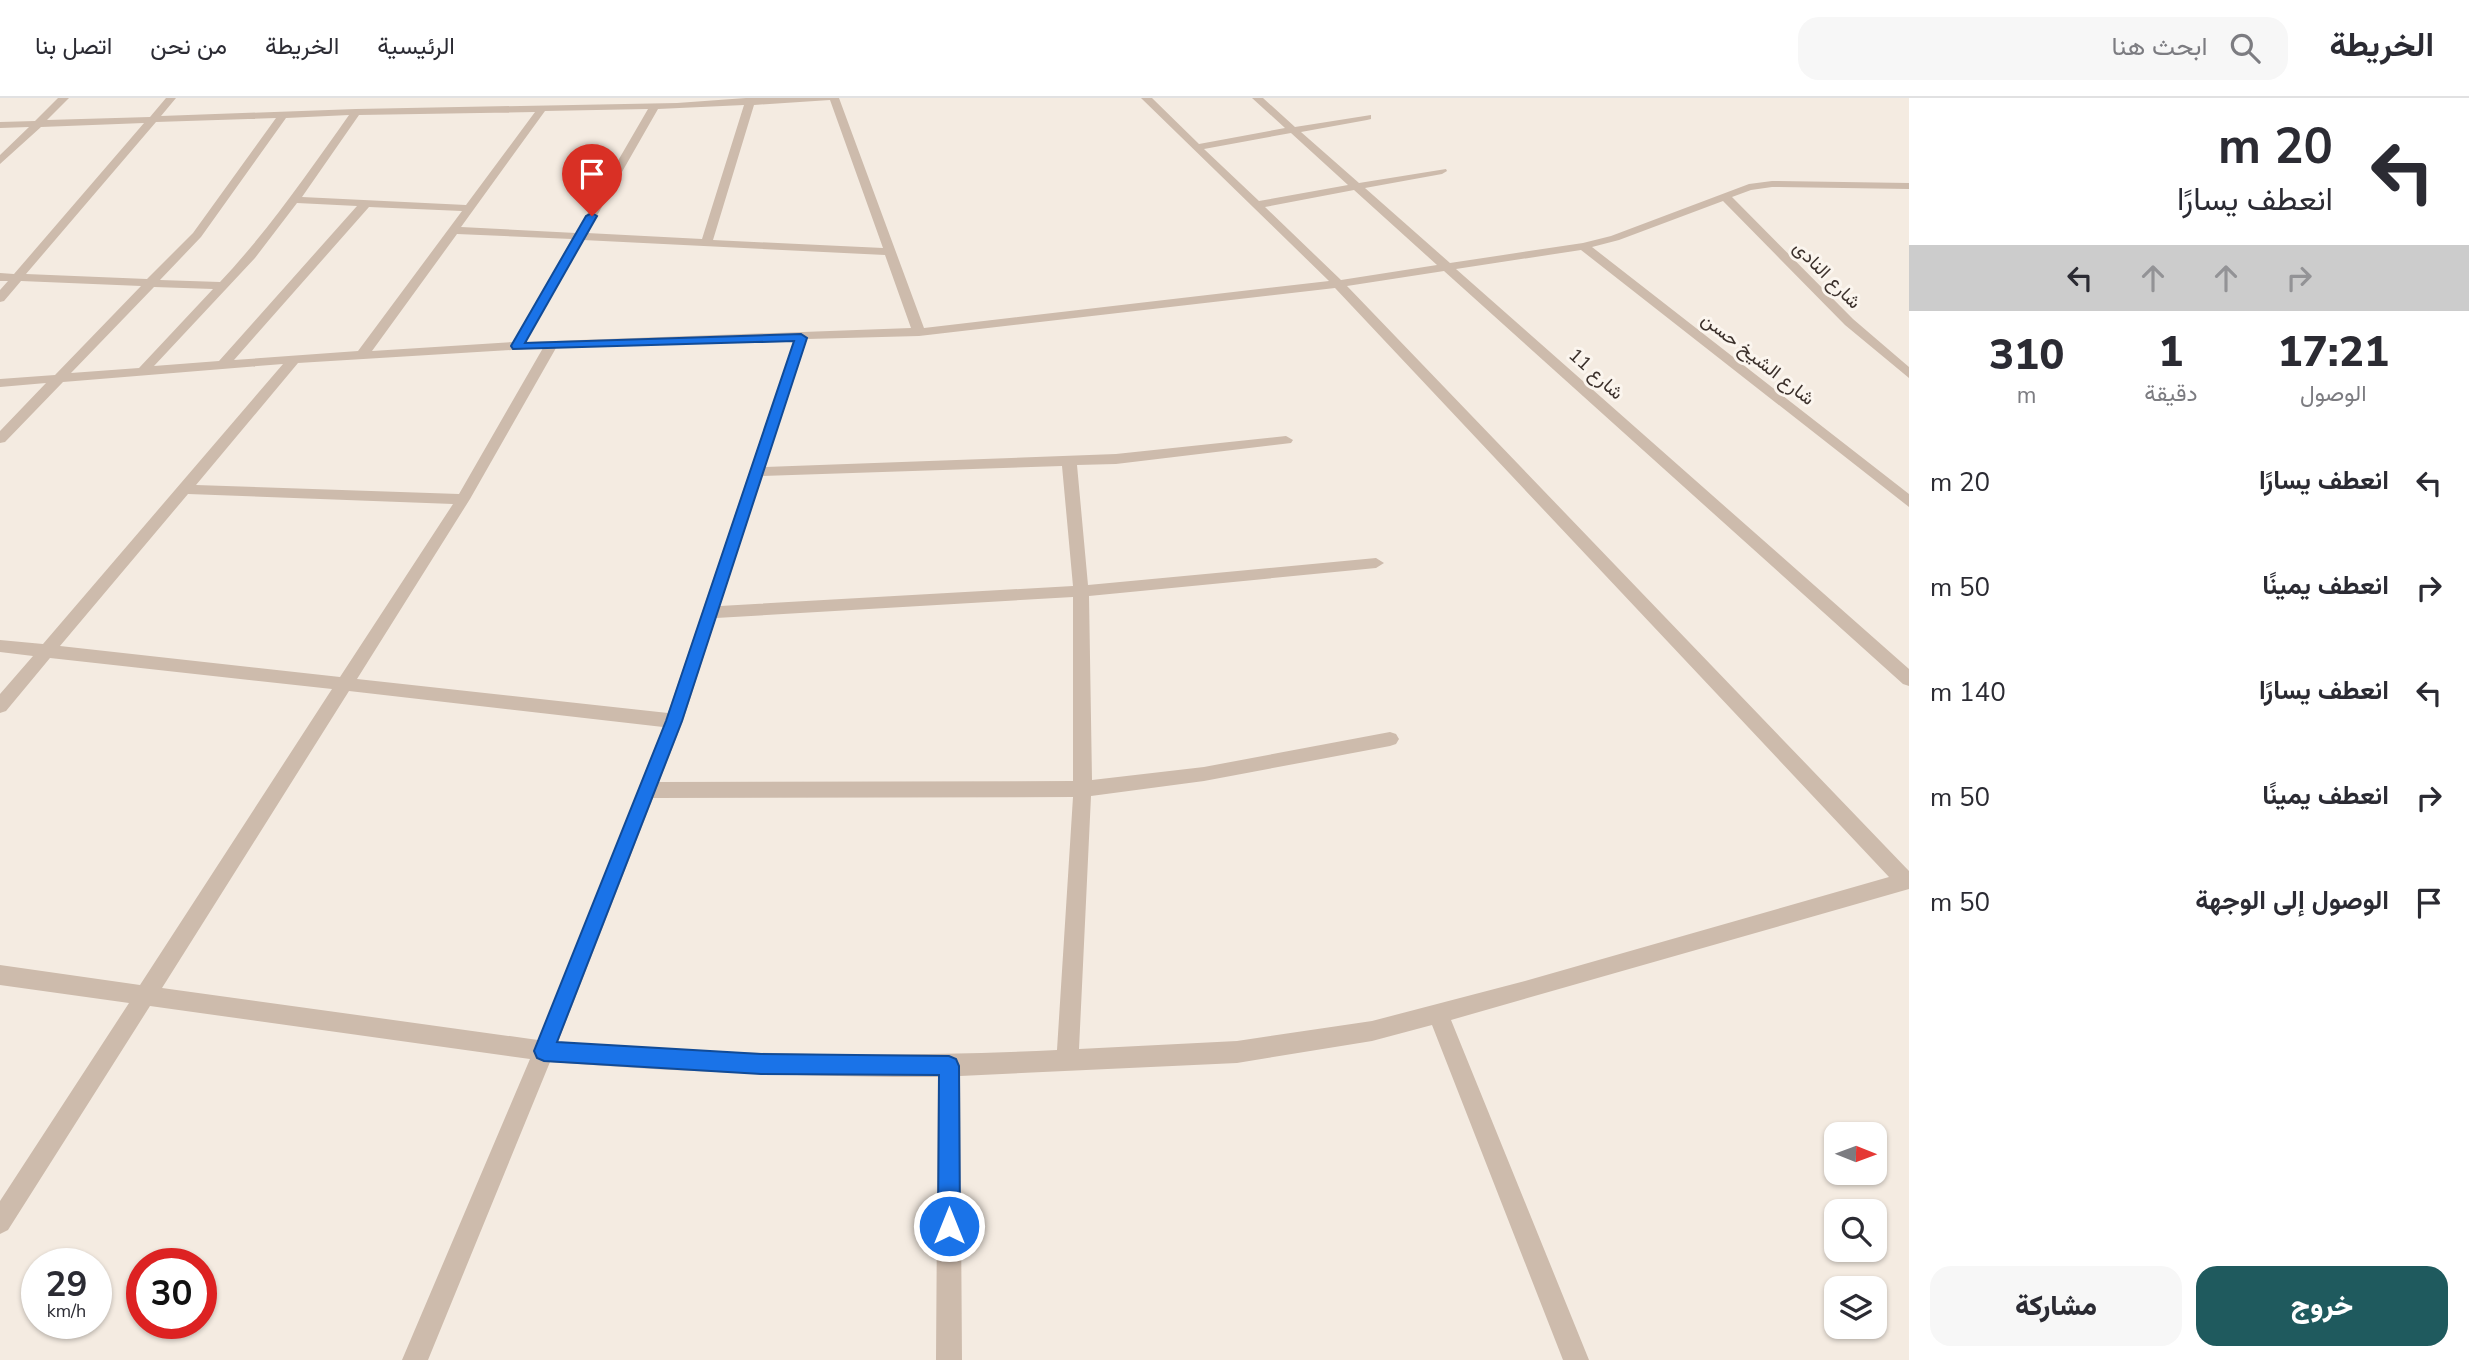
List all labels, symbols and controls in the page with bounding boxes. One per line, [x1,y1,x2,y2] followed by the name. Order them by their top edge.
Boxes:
[1798,17,2288,80] search box
[2330,23,2434,68] text: الخريطة
[2112,29,2208,64] text: ابحث هنا
[2226,29,2264,67] icon: search
[35,30,112,62] text: اتصل بنا
[150,30,227,62] text: من نحن
[265,30,339,62] text: الخريطة
[377,30,455,62] text: الرئيسية
[2218,113,2333,180] text: 20 m
[2357,126,2448,217] icon: left
[562,144,622,216] pin
[573,155,611,193] icon: arrive
[2177,178,2333,221] text: انعطف يسارًا
[1787,235,1867,315] street label: شارع النادى
[2061,259,2099,297] icon: left
[2134,259,2172,297] icon: ahead
[2207,259,2245,297] icon: ahead
[2280,259,2318,297] icon: right
[1696,306,1820,412] street label: شارع الشيخ حسن
[2158,324,2184,381] text: 1
[2277,324,2389,381] text: 17:21
[1989,327,2065,384] text: 310
[1563,342,1629,406] street label: شارع 11
[2144,378,2198,409] text: دقيقة
[2300,378,2366,409] text: الوصول
[2017,380,2037,411] text: m
[2259,463,2389,498] text: انعطف يسارًا
[2410,464,2448,502] icon: left
[1930,465,1990,500] text: 20 m
[2262,568,2389,603] text: انعطف يمينًا
[2410,569,2448,607] icon: right
[1930,570,1990,605] text: 50 m
[2259,673,2389,708] text: انعطف يسارًا
[2410,674,2448,712] icon: left
[1930,675,2006,710] text: 140 m
[2262,778,2389,813] text: انعطف يمينًا
[2410,779,2448,817] icon: right
[1930,780,1990,815] text: 50 m
[2195,883,2389,918] text: الوصول إلى الوجهة
[2410,884,2448,922] icon: arrive
[1930,885,1990,920] text: 50 m
[1824,1122,1886,1185] north arrow
[1824,1122,1887,1339] map controls
[912,1189,986,1263] position arrow
[1824,1199,1887,1262] button: search
[126,1248,217,1339] speed limit sign: 30
[45,1261,88,1308] text: 29
[1930,1266,2182,1346] button: مشاركة
[2196,1266,2448,1346] button: خروج
[1824,1276,1887,1339] button: layers
[47,1299,86,1323] text: km/h

